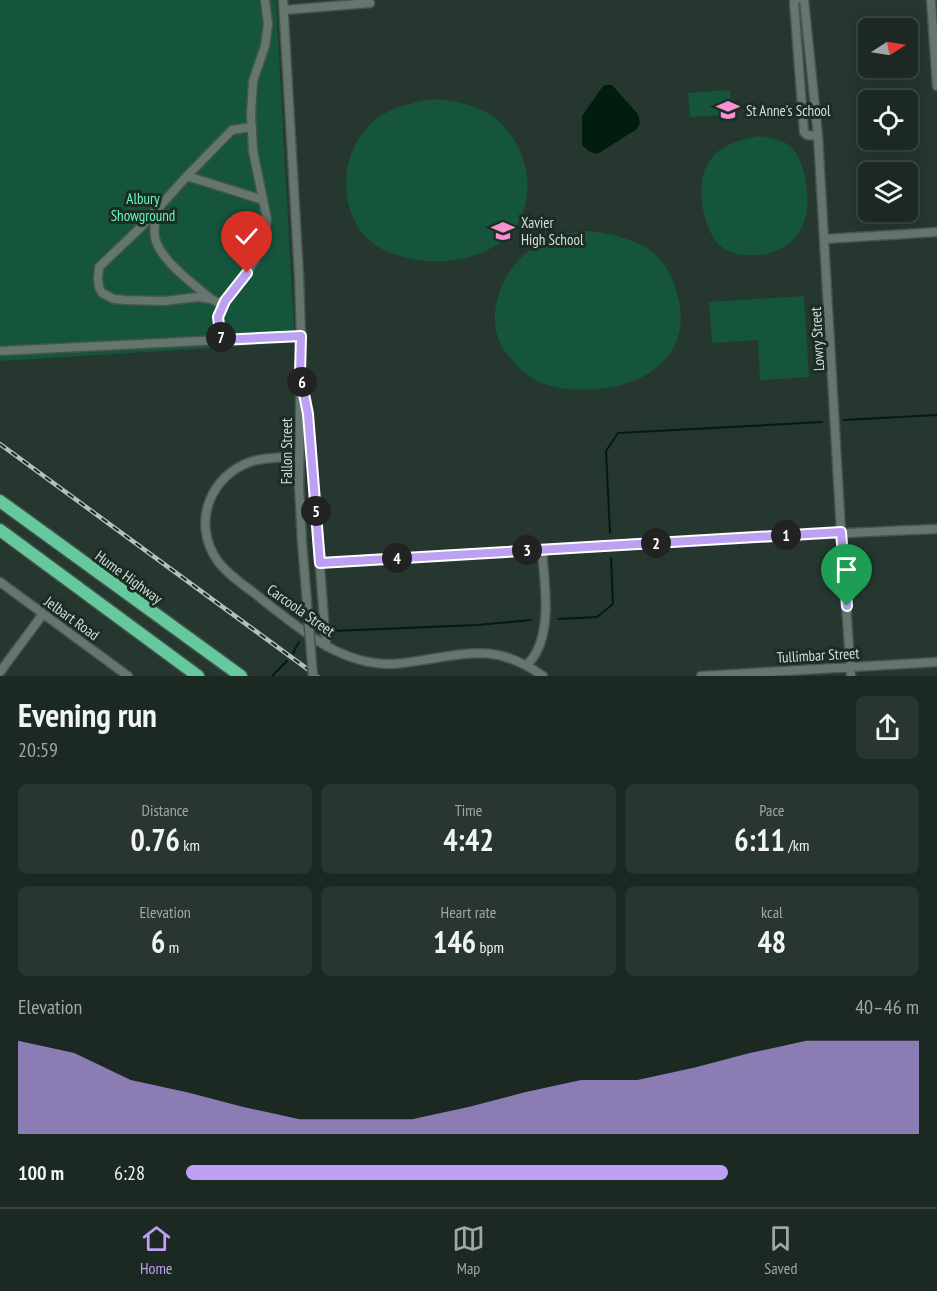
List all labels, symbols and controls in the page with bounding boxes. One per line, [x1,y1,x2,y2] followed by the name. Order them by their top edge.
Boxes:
[858,18,918,78] north arrow
[858,18,918,222] map controls
[858,90,918,150] button: locate
[715,97,741,123] school or university icon: St Anne's School
[746,101,831,120] place label: St Anne's School
[858,162,918,222] button: layers
[111,189,175,225] park label: Albury Showground
[221,211,272,273] pin
[521,213,584,249] place label: Xavier High School
[490,218,516,244] school or university icon: Xavier High School
[230,220,263,253] icon: check
[806,306,828,372] street label: Lowry Street
[206,322,236,352] pin: 7
[217,327,225,347] text: 7
[287,367,317,397] pin: 6
[298,372,306,392] text: 6
[277,418,296,484] street label: Fallon Street
[301,496,331,526] pin: 5
[312,501,320,521] text: 5
[771,520,801,550] pin: 1
[782,525,790,545] text: 1
[641,528,671,558] pin: 2
[652,533,660,553] text: 2
[512,535,542,565] pin: 3
[523,540,531,560] text: 3
[382,543,412,573] pin: 4
[821,544,872,606] pin
[92,546,167,608] street label: Hume Highway
[393,548,401,568] text: 4
[830,553,863,586] icon: arrive
[263,580,339,640] street label: Carcoola Street
[40,591,103,644] street label: Jelbart Road
[776,643,860,667] street label: Tullimbar Street
[18,693,157,736] text: Evening run
[856,696,919,759] button: share
[18,737,58,763] text: 20:59
[142,800,189,820] text: Distance
[455,800,482,820] text: Time
[759,800,784,820] text: Pace
[130,820,180,859] text: 0.76
[443,820,494,859] text: 4:42
[734,820,785,859] text: 6:11
[180,835,200,855] text: km
[785,835,809,855] text: /km
[139,902,191,922] text: Elevation
[441,902,496,922] text: Heart rate
[761,902,783,922] text: kcal
[151,922,165,961] text: 6
[433,922,476,961] text: 146
[757,922,786,961] text: 48
[165,937,179,957] text: m
[476,937,504,957] text: bpm
[18,994,82,1020] text: Elevation
[855,994,919,1020] text: 40–46 m
[18,1160,64,1186] text: 100 m
[114,1160,145,1186] text: 6:28
[140,1222,173,1278] tab: Home
[452,1222,485,1278] tab: Map
[764,1222,797,1278] tab: Saved

